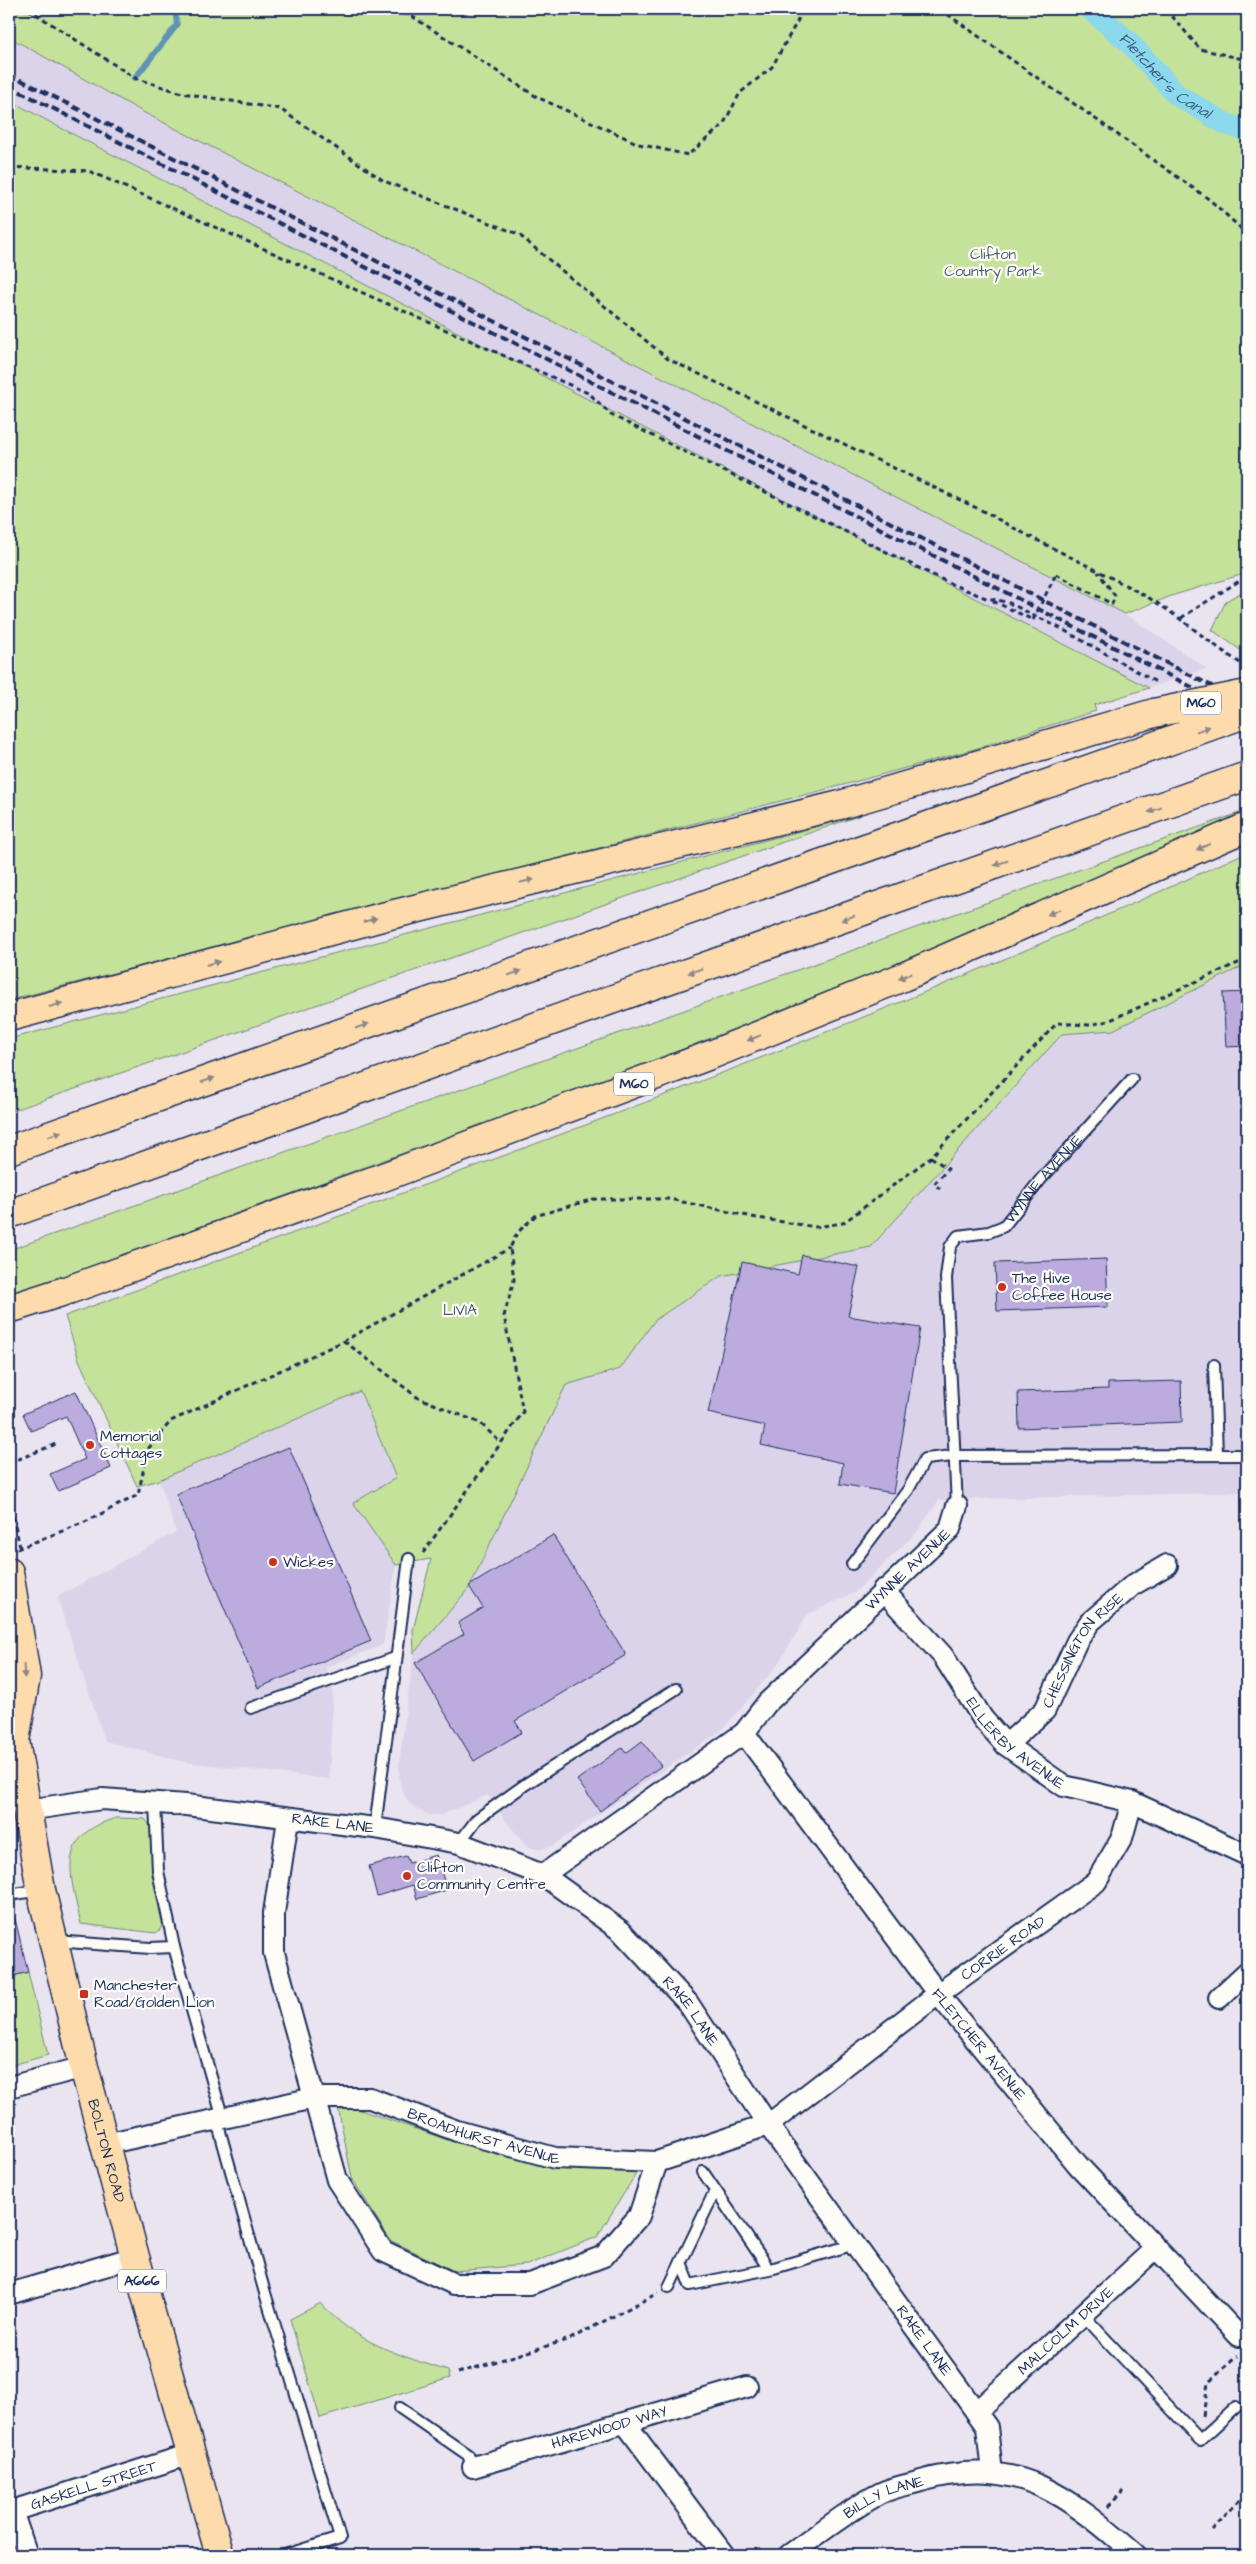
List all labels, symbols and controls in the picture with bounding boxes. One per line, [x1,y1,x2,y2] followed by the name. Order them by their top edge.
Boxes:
[1114,27,1218,125] water label: Fletcher's Canal
[944,244,1042,283] park label: Clifton Country Park
[1181,691,1221,714] road number: M60
[1196,725,1211,732] one-way arrow
[1147,807,1162,814] one-way arrow
[1196,844,1210,852] one-way arrow
[994,860,1009,867] one-way arrow
[520,877,535,885] one-way arrow
[1047,909,1061,917] one-way arrow
[840,914,855,922] one-way arrow
[362,916,377,924] one-way arrow
[205,959,221,967] one-way arrow
[687,968,702,975] one-way arrow
[508,969,523,977] one-way arrow
[897,973,912,981] one-way arrow
[48,1001,63,1009] one-way arrow
[354,1022,369,1030] one-way arrow
[747,1034,761,1042] one-way arrow
[614,1072,654,1096] road number: M60
[201,1076,216,1084] one-way arrow
[48,1130,63,1138] one-way arrow
[1000,1130,1087,1228] street label: WYNNE AVENUE
[1012,1268,1112,1306] place label: The Hive Coffee House
[996,1281,1008,1293] marker: The Hive Coffee House
[443,1300,477,1321] park label: LIVIA
[100,1426,163,1465] place label: Memorial Cottages
[84,1439,96,1451] marker: Memorial Cottages
[860,1524,955,1615] street label: WYNNE AVENUE
[283,1552,334,1573] place label: Wickes
[267,1556,279,1568] marker: Wickes
[1037,1587,1128,1711] street label: CHESSINGTON RISE
[21,1664,29,1680] one-way arrow
[961,1693,1069,1794] street label: ELLERBY AVENUE
[291,1807,375,1838] street label: RAKE LANE
[417,1857,546,1896] place label: Clifton Community Centre
[401,1870,413,1882] marker: Clifton Community Centre
[956,1911,1050,1985] street label: CORRIE ROAD
[658,1971,724,2050] street label: RAKE LANE
[94,1975,215,2013] place label: Manchester Road/Golden Lion
[927,1984,1031,2105] street label: FLETCHER AVENUE
[78,1988,90,2000] marker: Manchester Road/Golden Lion
[83,2097,130,2205] street label: BOLTON ROAD
[404,2103,560,2169] street label: BROADHURST AVENUE
[118,2270,166,2292] road number: A666
[1013,2281,1118,2380] street label: MALCOLM DRIVE
[891,2301,957,2380] street label: RAKE LANE
[549,2400,670,2454] street label: HAREWOOD WAY
[28,2455,160,2515] street label: GASKELL STREET
[839,2470,926,2523] street label: BILLY LANE

